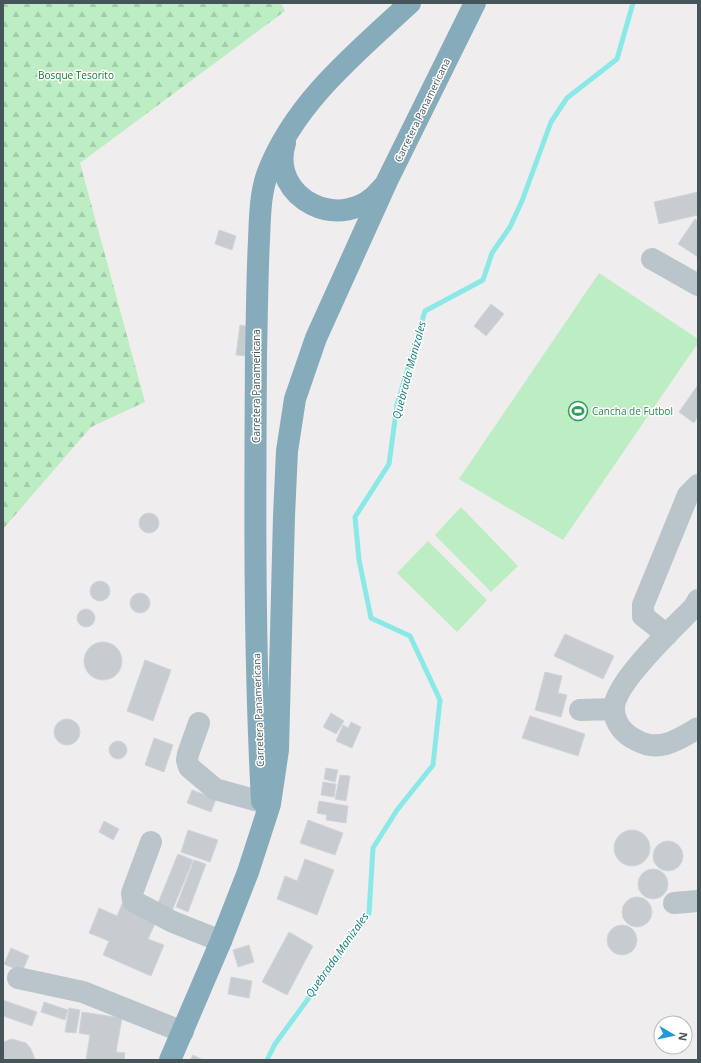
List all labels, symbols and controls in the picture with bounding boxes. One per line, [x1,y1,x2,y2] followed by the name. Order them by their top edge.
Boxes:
[391,56,453,164] street label: Carretera Panamericana
[38,68,114,82] park label: Bosque Tesorito
[388,319,429,420] water label: Quebrada Manizales
[249,329,263,443] street label: Carretera Panamericana
[567,400,589,422] sports icon: Cancha de Futbol
[592,404,673,418] place label: Cancha de Futbol
[249,653,267,767] street label: Carretera Panamericana
[302,909,372,1000] water label: Quebrada Manizales
[653,1015,693,1055] north arrow
[675,1031,691,1042] text: N

